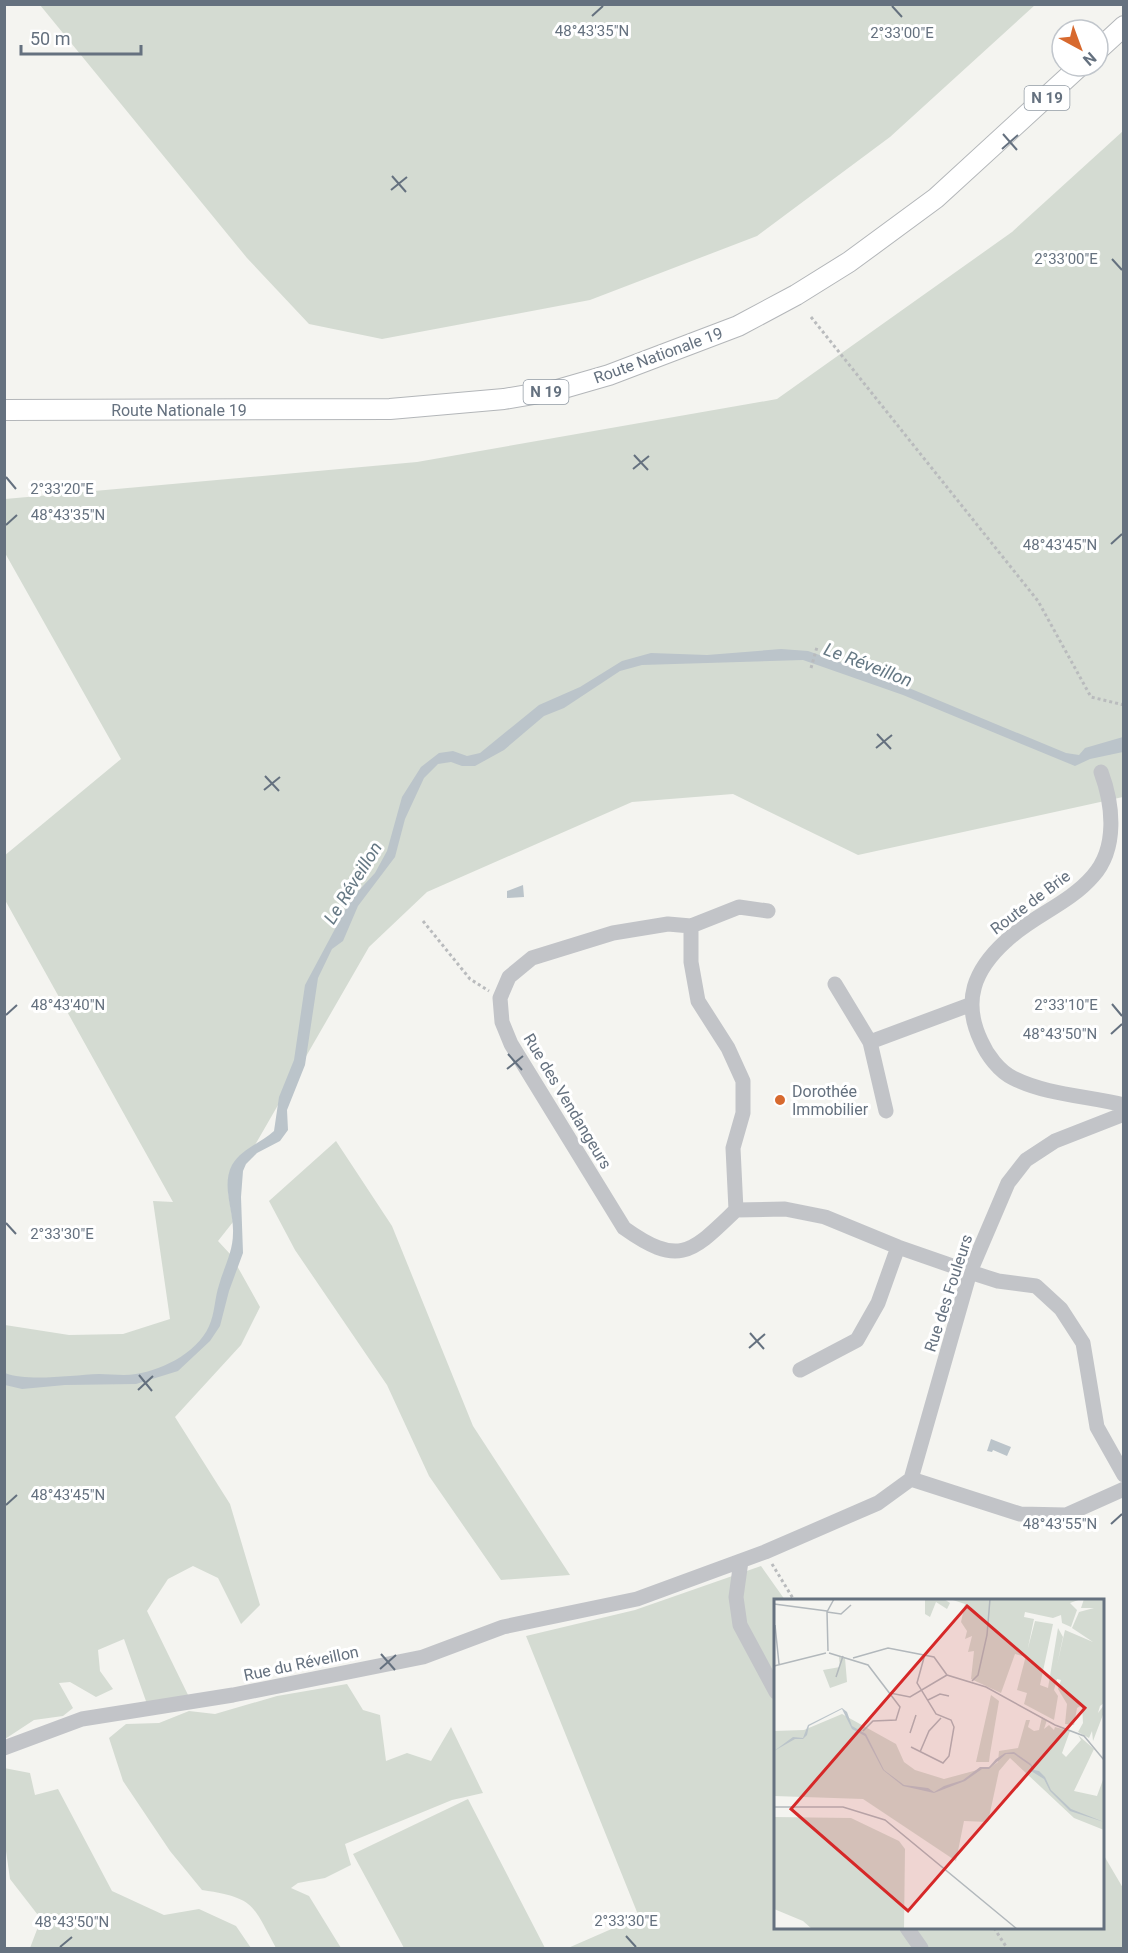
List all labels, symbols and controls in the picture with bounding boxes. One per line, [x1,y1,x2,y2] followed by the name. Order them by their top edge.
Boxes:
[21,18,141,56] scale bar
[1050,18,1110,78] north arrow
[555,22,629,40] text: 48°43'35"N
[870,24,934,42] text: 2°33'00"E
[30,28,70,49] text: 50 m
[1079,48,1100,70] text: N
[1024,86,1070,110] road number: N 19
[1034,250,1098,268] text: 2°33'00"E
[591,323,725,388] street label: Route Nationale 19
[524,380,568,404] road number: N 19
[111,401,247,420] street label: Route Nationale 19
[30,480,94,498] text: 2°33'20"E
[31,506,105,524] text: 48°43'35"N
[1023,536,1097,554] text: 48°43'45"N
[821,638,915,691] water label: Le Réveillon
[319,838,386,928] water label: Le Réveillon
[987,866,1074,938] street label: Route de Brie
[31,996,105,1014] text: 48°43'40"N
[1034,996,1098,1014] text: 2°33'10"E
[1023,1025,1097,1043] text: 48°43'50"N
[520,1030,616,1172] street label: Rue des Vendangeurs
[792,1082,869,1119] place label: Dorothée Immobilier
[773,1093,787,1107] marker: Dorothée Immobilier
[30,1225,94,1243] text: 2°33'30"E
[921,1232,976,1354] street label: Rue des Fouleurs
[31,1486,105,1504] text: 48°43'45"N
[1023,1515,1097,1533] text: 48°43'55"N
[774,1599,1104,1929] inset map
[242,1642,360,1685] street label: Rue du Réveillon
[594,1912,658,1930] text: 2°33'30"E
[35,1913,109,1931] text: 48°43'50"N

